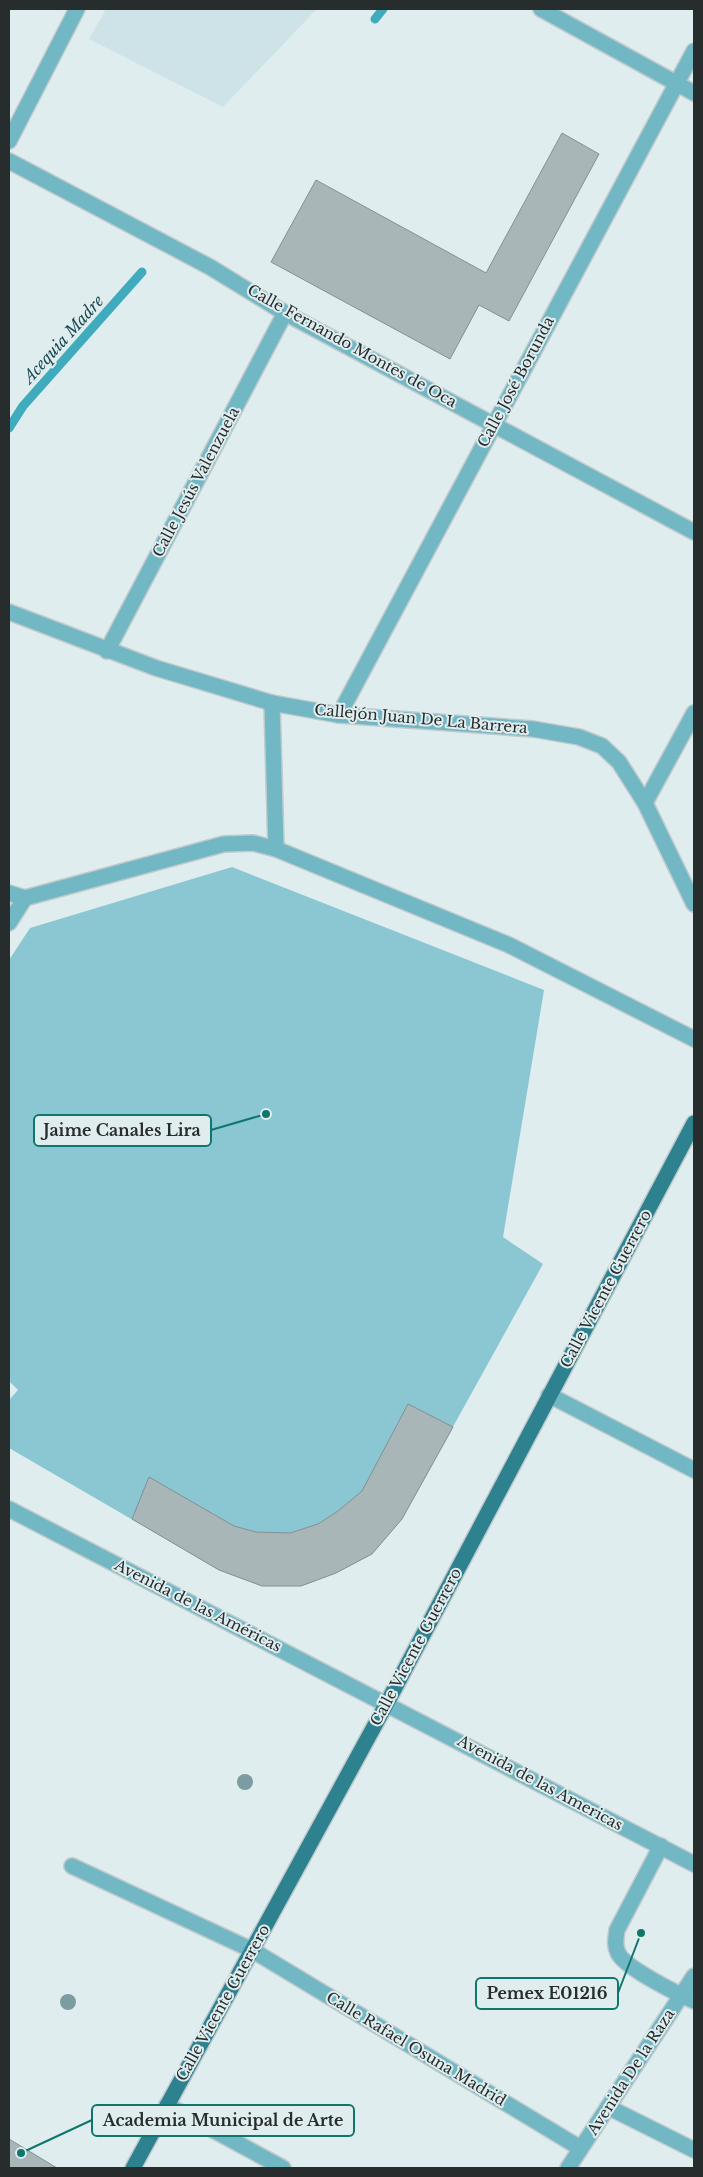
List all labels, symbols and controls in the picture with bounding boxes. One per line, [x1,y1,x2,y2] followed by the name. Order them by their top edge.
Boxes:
[244,280,461,412] street label: Calle Fernando Montes de Oca
[17,290,108,388] water label: Acequia Madre
[473,313,558,450] street label: Calle José Borunda
[148,403,243,560] street label: Calle Jesús Valenzuela
[314,700,529,737] street label: Callejón Juan De La Barrera
[34,1115,211,1146] callout: Jaime Canales Lira
[40,1120,201,1140] text: Jaime Canales Lira
[556,1206,655,1371] street label: Calle Vicente Guerrero
[111,1555,285,1656] street label: Avenida de las Américas
[366,1564,465,1729] street label: Calle Vicente Guerrero
[453,1730,626,1834] street label: Avenida de las Americas
[172,1921,274,2084] street label: Calle Vicente Guerrero
[476,1978,618,2009] callout: Pemex E01216
[486,1983,608,2003] text: Pemex E01216
[323,1987,510,2110] street label: Calle Rafael Osuna Madrid
[582,2005,679,2139] street label: Avenida De la Raza
[92,2105,354,2136] callout: Academia Municipal de Arte
[102,2110,343,2130] text: Academia Municipal de Arte

